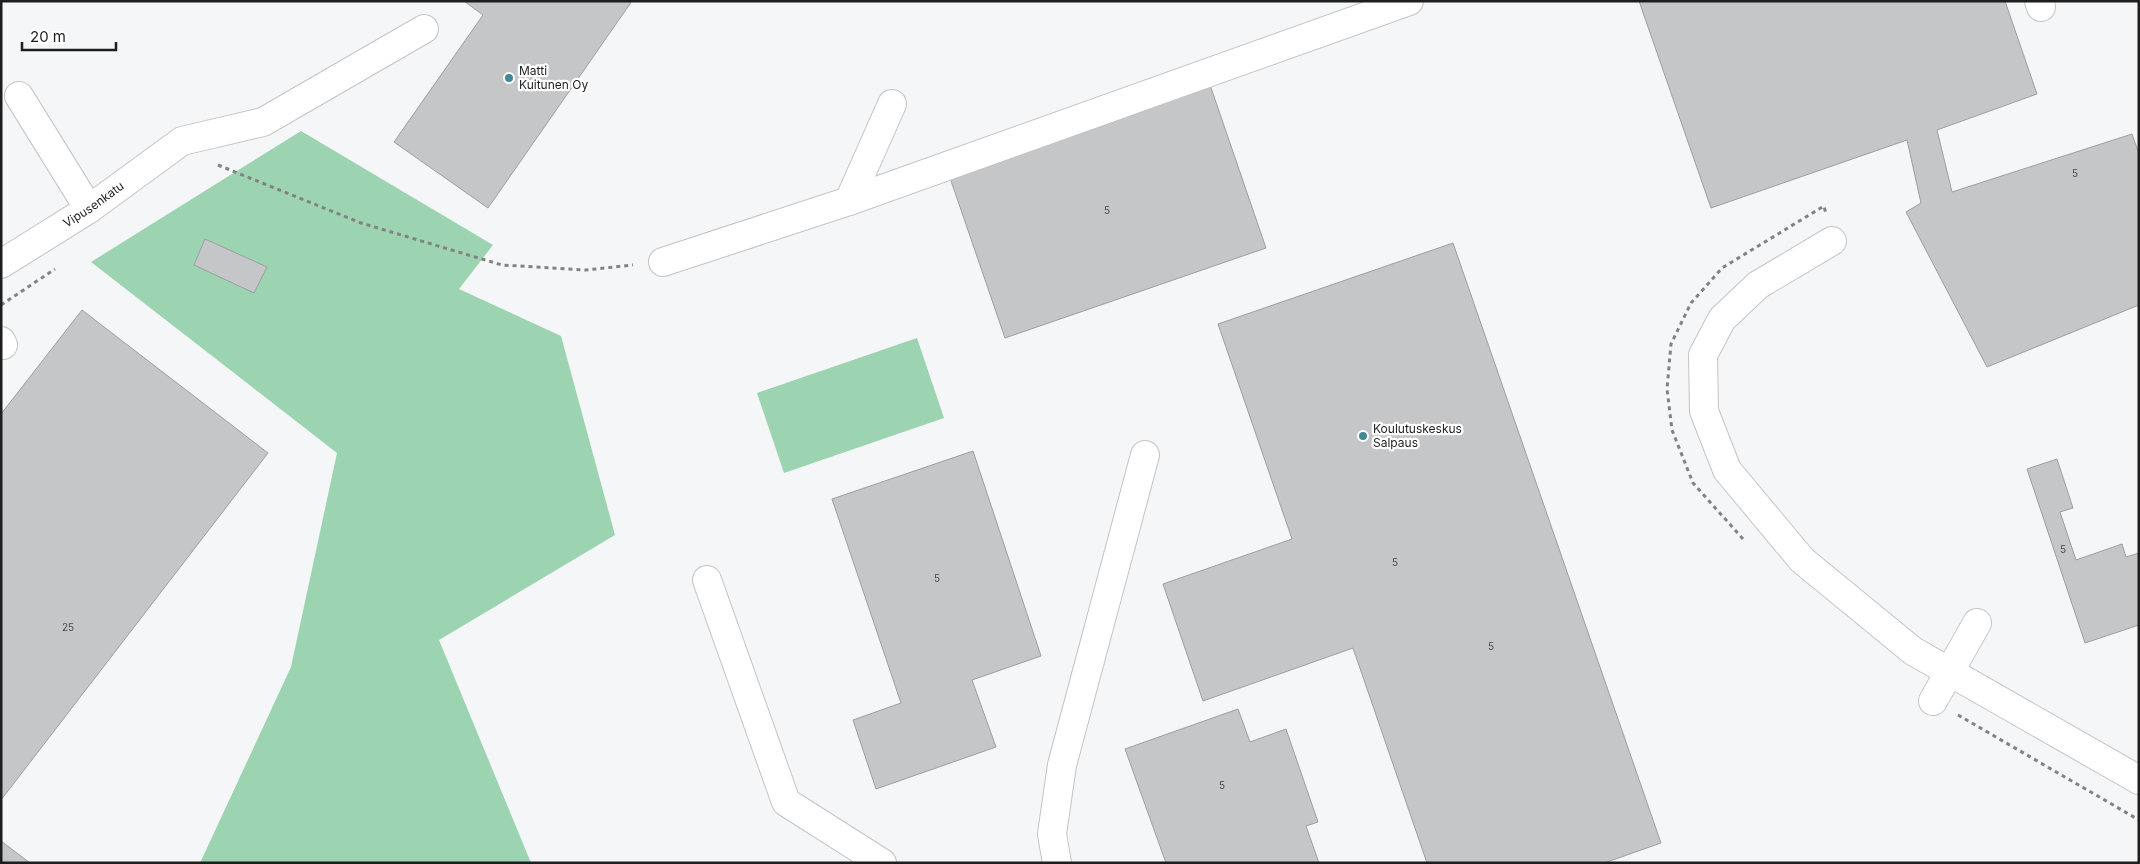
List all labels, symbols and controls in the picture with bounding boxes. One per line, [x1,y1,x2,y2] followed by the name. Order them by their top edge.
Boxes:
[22,20,116,52] scale bar
[30,27,66,46] text: 20 m
[519,63,588,92] place label: Matti Kuitunen Oy
[503,72,515,84] marker: Matti Kuitunen Oy
[2072,167,2078,179] house number: 5
[60,178,127,230] street label: Vipusenkatu
[1104,204,1110,216] house number: 5
[1373,421,1462,450] place label: Koulutuskeskus Salpaus
[1357,430,1369,442] marker: Koulutuskeskus Salpaus
[2060,543,2066,555] house number: 5
[1392,556,1398,568] house number: 5
[934,572,940,584] house number: 5
[62,621,74,633] house number: 25
[1488,640,1494,652] house number: 5
[1219,779,1225,791] house number: 5

